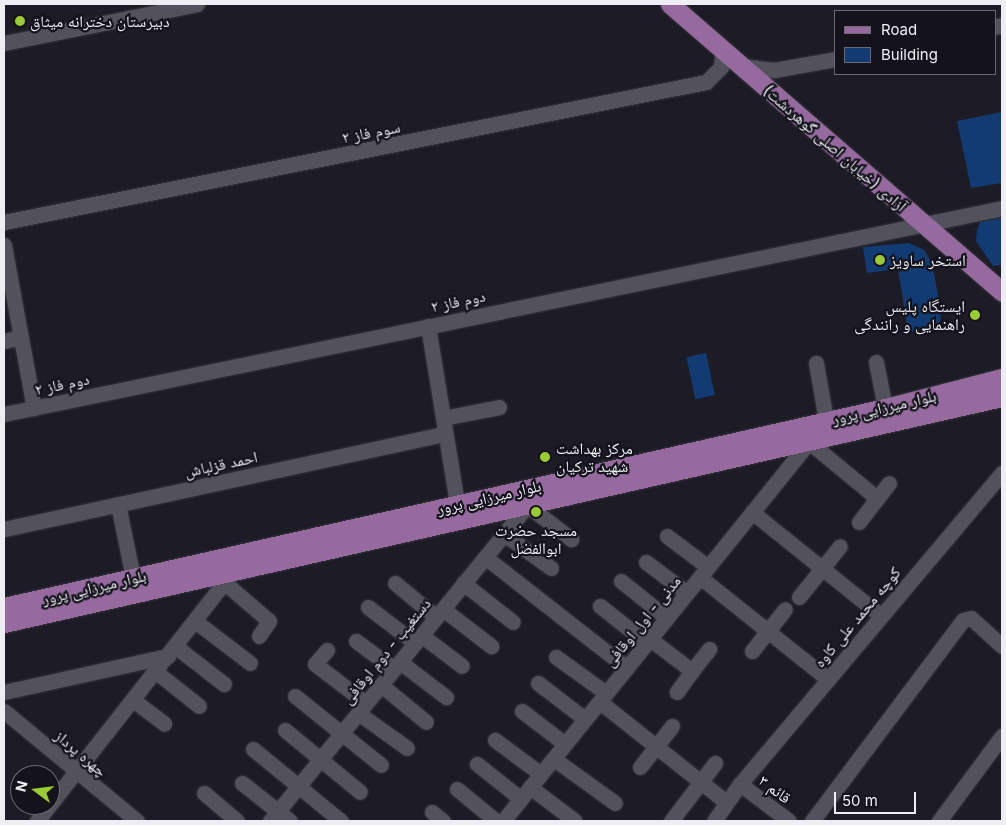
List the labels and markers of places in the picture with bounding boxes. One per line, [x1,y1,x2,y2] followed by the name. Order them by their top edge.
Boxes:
[30,11,170,31] place label: دبیرستان دخترانه میثاق
[14,15,26,27] marker: دبیرستان دخترانه میثاق
[890,250,966,270] place label: استخر ساویز
[874,254,886,266] marker: استخر ساویز
[854,296,965,334] place label: ایستگاه پلیس راهنمایی و رانندگی
[969,309,981,321] marker: ایستگاه پلیس راهنمایی و رانندگی
[556,438,633,476] place label: مرکز بهداشت شهید ترکیان
[538,450,552,464] marker: مرکز بهداشت شهید ترکیان
[530,506,542,518] marker: مسجد حضرت ابوالفضل
[495,520,577,558] place label: مسجد حضرت ابوالفضل

